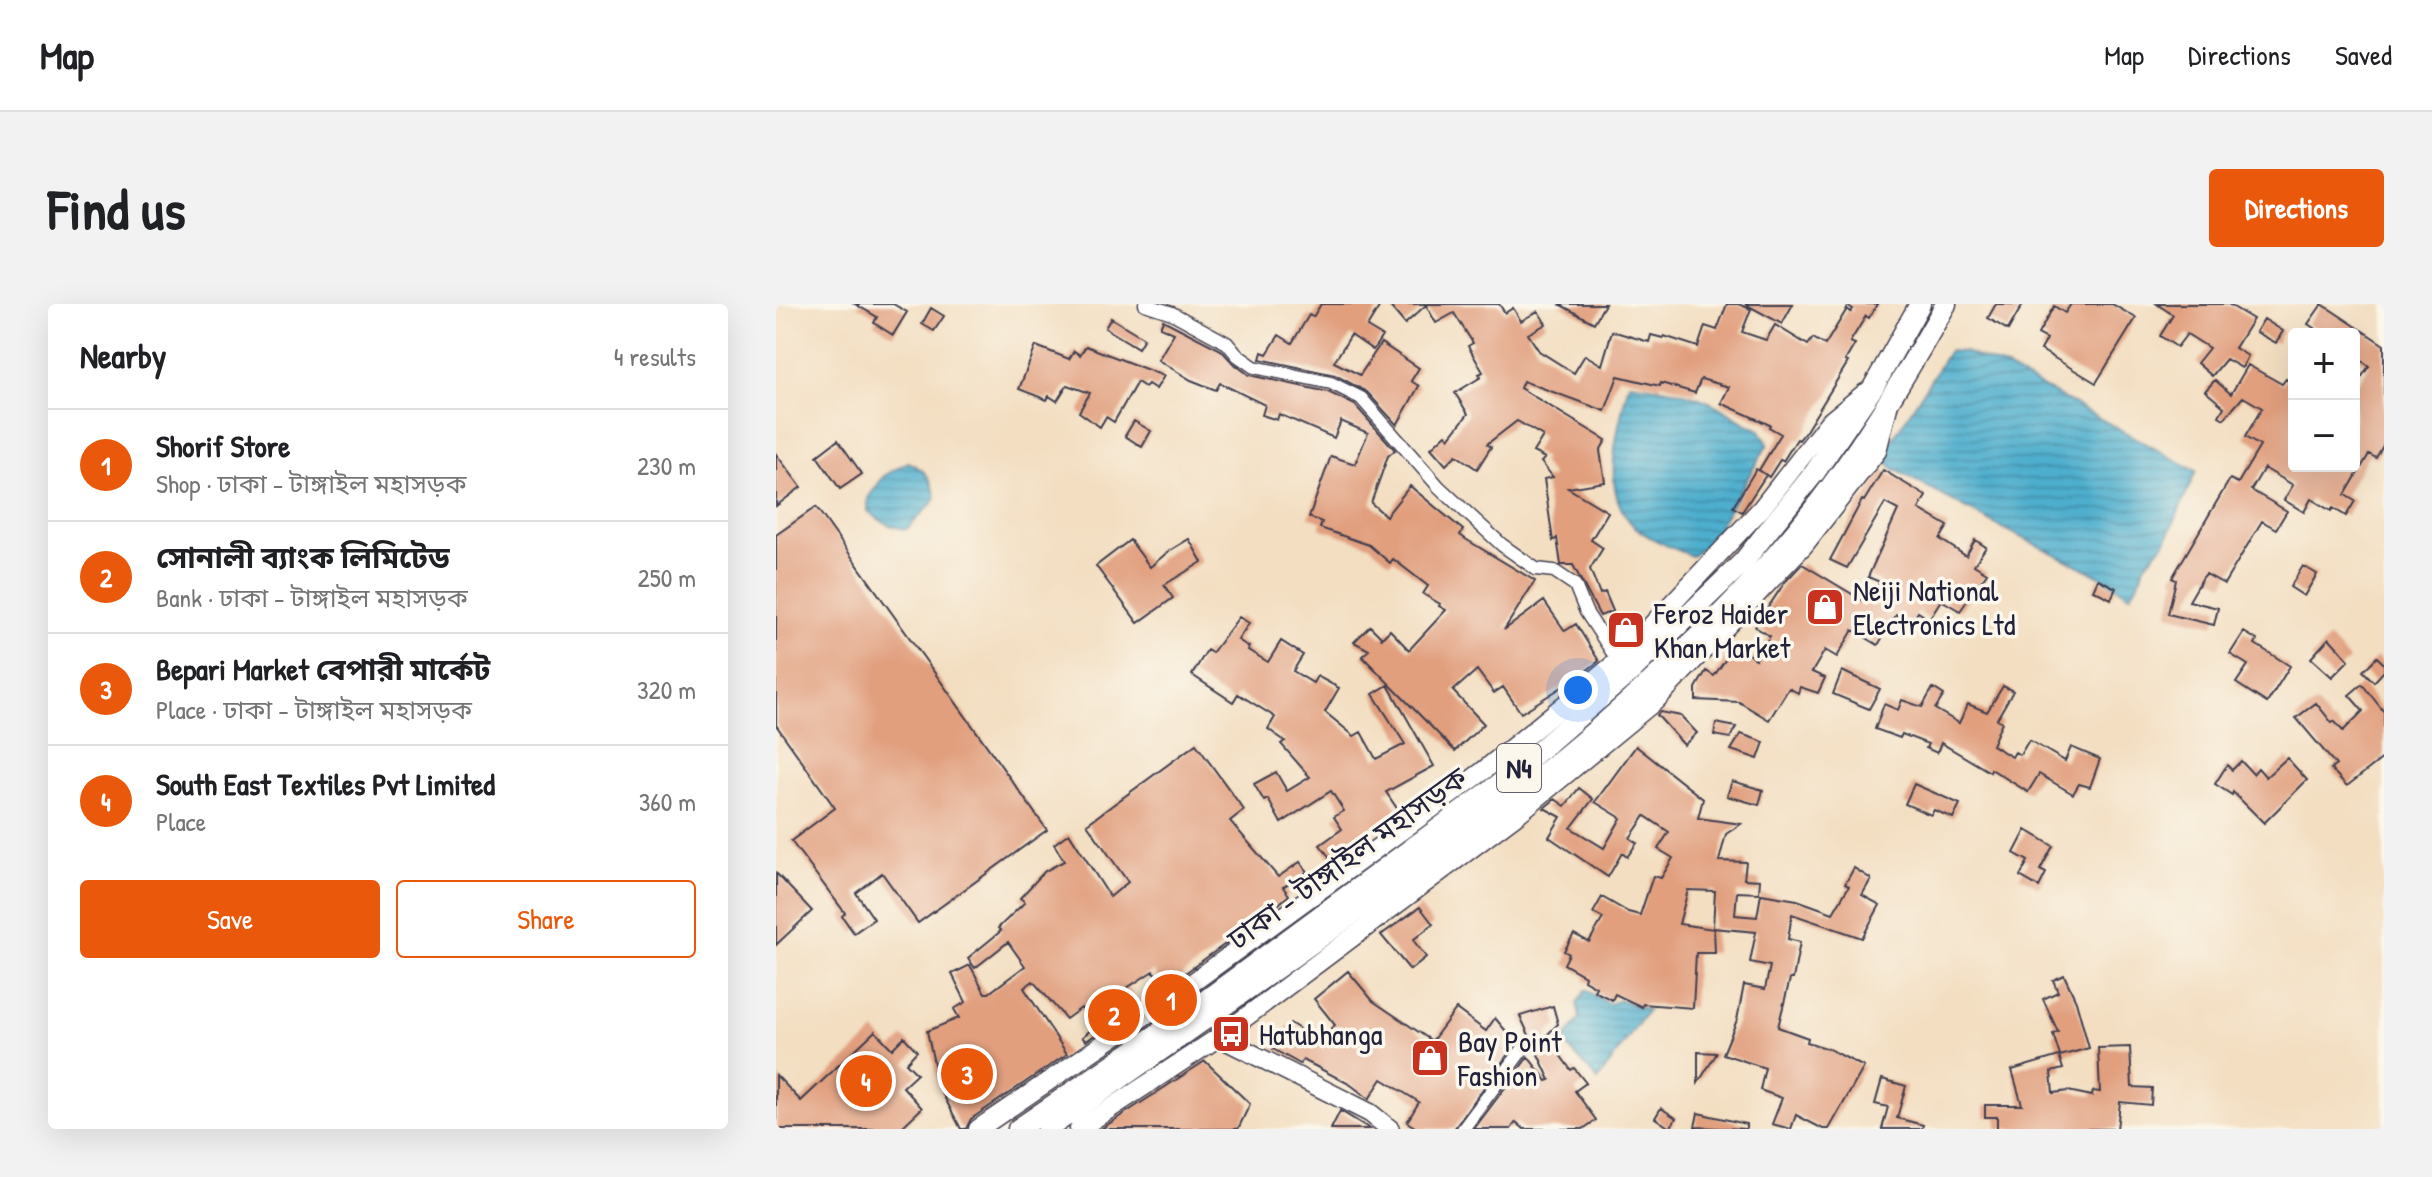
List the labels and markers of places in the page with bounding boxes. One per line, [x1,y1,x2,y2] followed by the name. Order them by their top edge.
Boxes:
[1853,570,2016,644] place label: Neiji National Electronics Ltd
[1804,586,1846,628] shop icon: Neiji National Electronics Ltd
[1653,593,1791,667] place label: Feroz Haider Khan Market
[1605,609,1647,651] shop icon: Feroz Haider Khan Market
[1145,970,1197,1030] pin: 1
[1088,985,1140,1045] pin: 2
[1210,1013,1252,1055] bus stop icon: Hatubhanga
[1259,1014,1383,1054] place label: Hatubhanga
[1457,1021,1562,1095] place label: Bay Point Fashion
[1409,1037,1451,1079] shop icon: Bay Point Fashion
[941,1044,993,1104] pin: 3
[840,1051,892,1111] pin: 4

